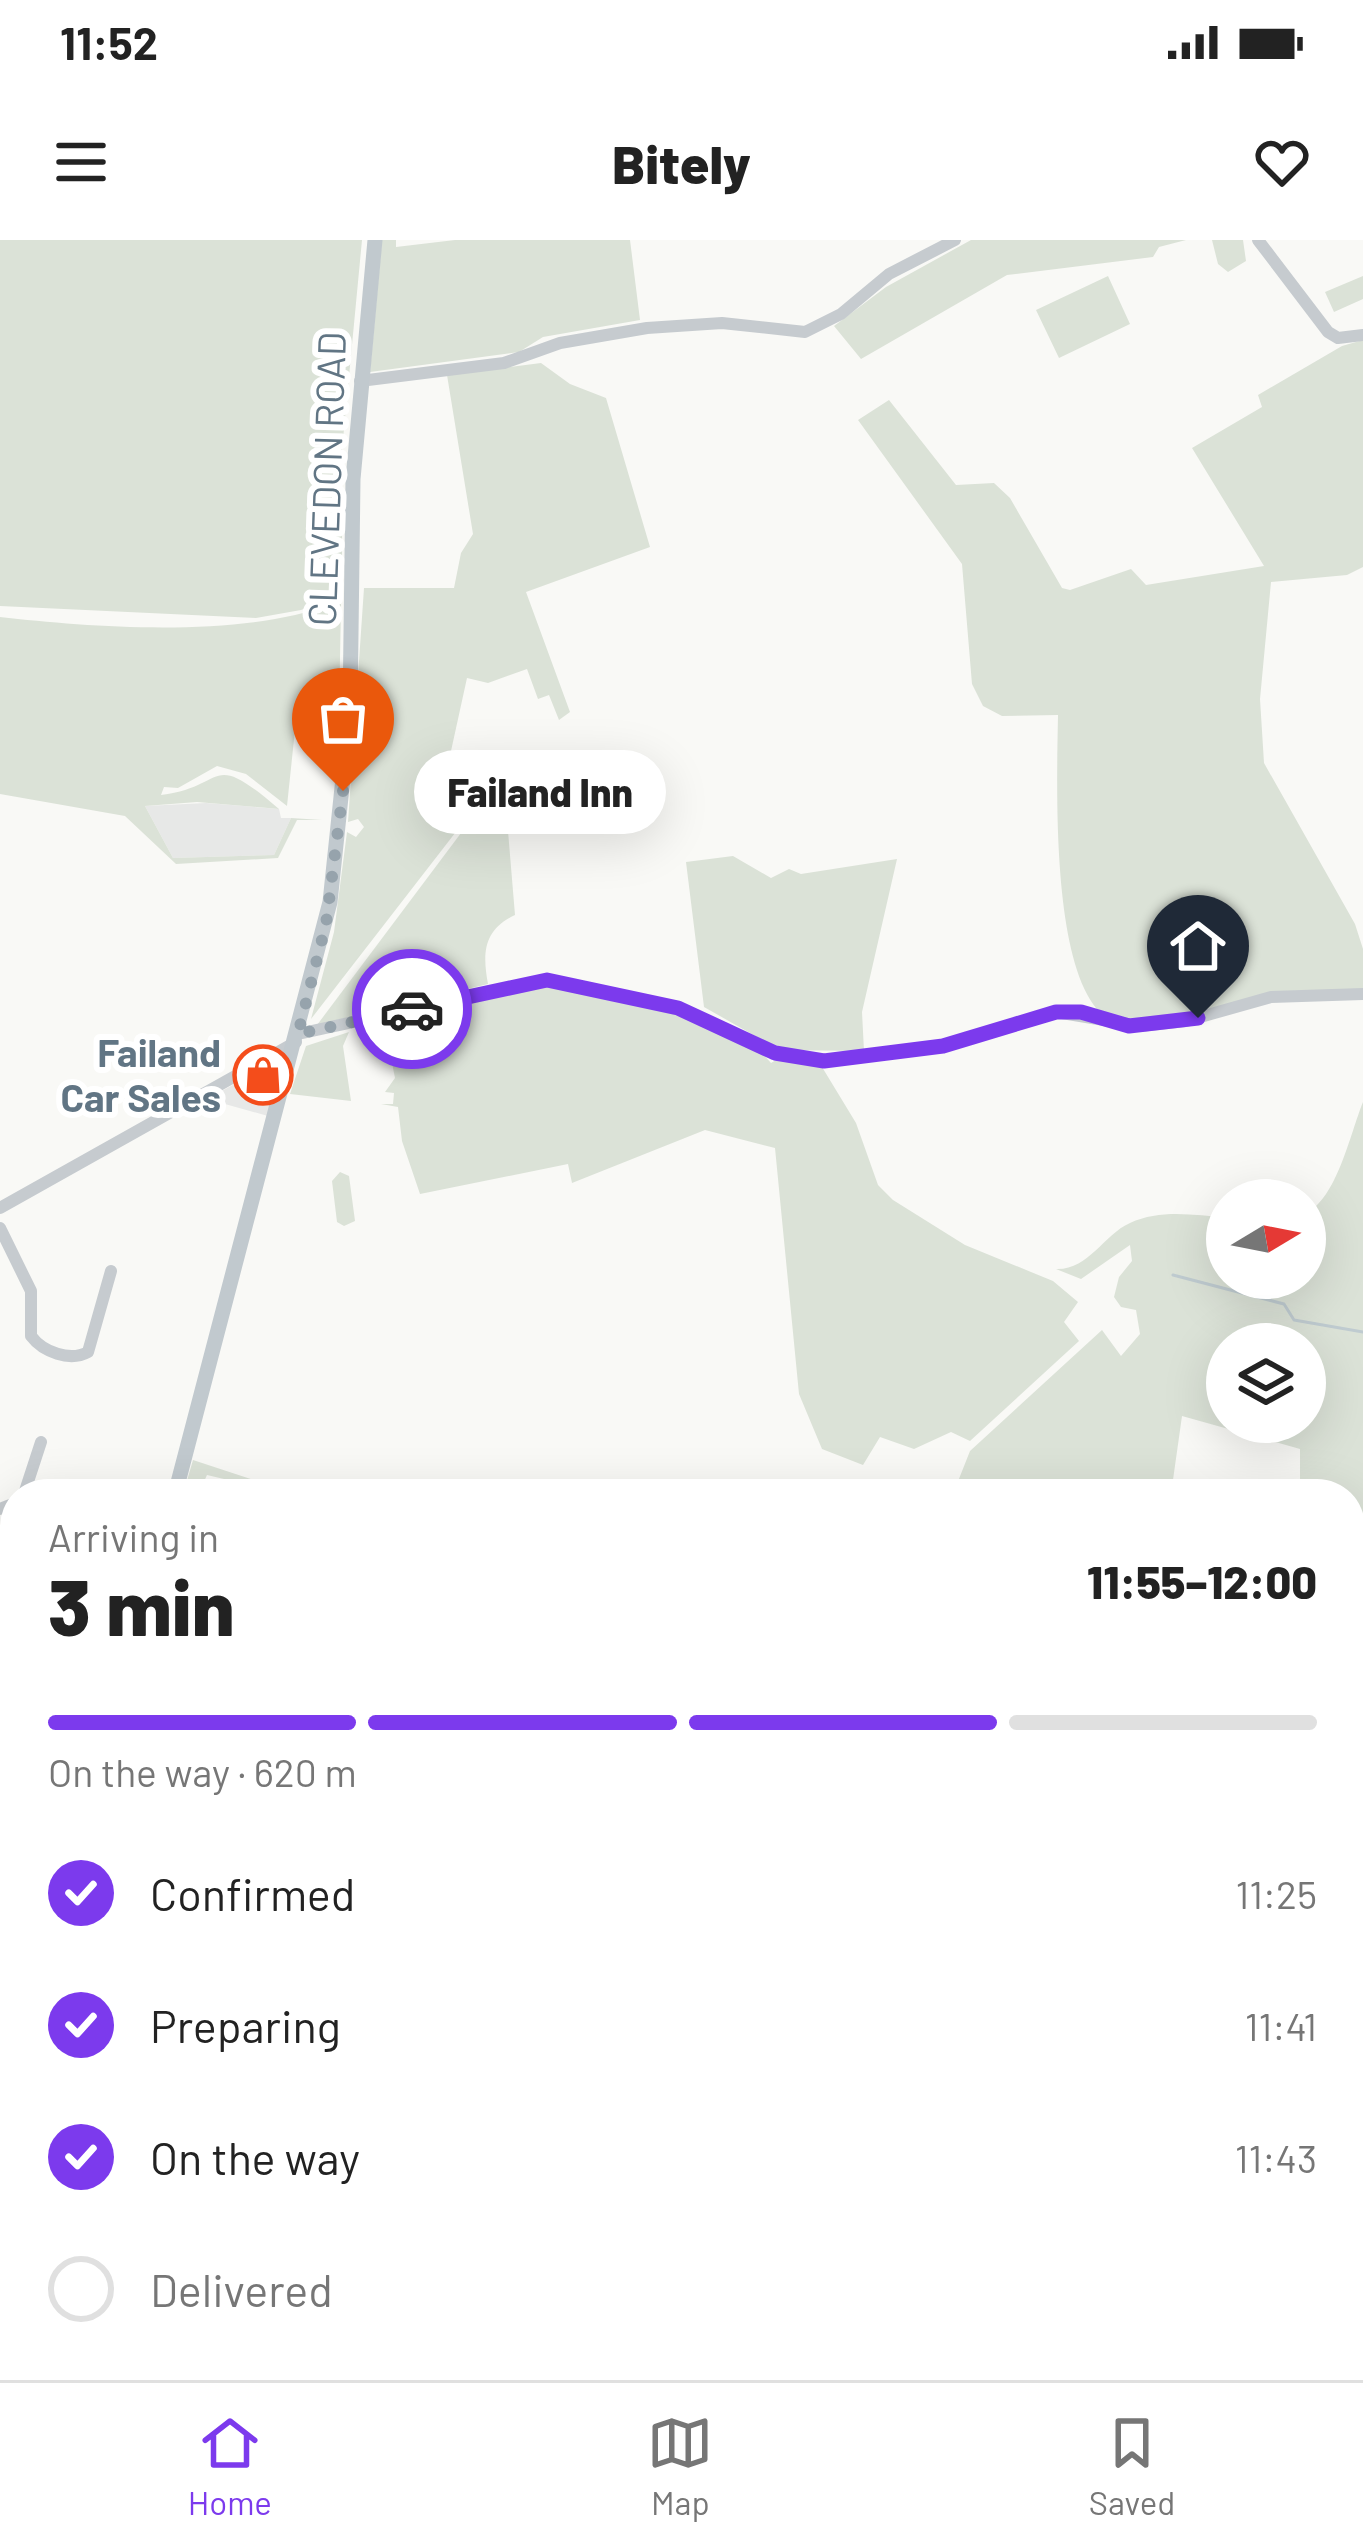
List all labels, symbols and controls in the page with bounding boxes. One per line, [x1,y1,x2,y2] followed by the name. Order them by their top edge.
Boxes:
[60,15,158,69] text: 11:52
[48,129,114,195] icon: menu
[1249,129,1315,195] icon: heart
[612,130,751,195] text: Bitely
[297,331,354,627] street label: CLEVEDON ROAD
[292,668,394,791] pin
[310,686,376,752] icon: bag
[415,749,667,833] callout: Failand Inn
[447,768,633,815] text: Failand Inn
[1147,895,1249,1018] pin
[1165,913,1231,979] icon: home
[352,949,472,1069] courier
[379,976,445,1042] icon: car
[60,1028,221,1120] place label: Failand Car Sales
[232,1044,294,1106] shop icon: Failand Car Sales
[1206,1179,1326,1299] north arrow
[1206,1179,1326,1443] map controls
[1206,1323,1326,1443] button: layers
[48,1513,219,1560] text: Arriving in
[1087,1554,1317,1608] text: 11:55–12:00
[48,1558,235,1652] text: 3 min
[48,1748,357,1795] text: On the way · 620 m
[48,1860,114,1926] icon: check
[150,1866,355,1920] text: Confirmed
[1235,1870,1317,1917] text: 11:25
[48,1992,114,2058] icon: check
[150,1998,341,2052] text: Preparing
[1245,2002,1317,2049] text: 11:41
[48,2124,114,2190] icon: check
[150,2130,360,2184] text: On the way
[1235,2134,1317,2181] text: 11:43
[150,2262,333,2316] text: Delivered
[188,2410,272,2522] tab: Home
[647,2410,713,2522] tab: Map
[1089,2410,1175,2522] tab: Saved

